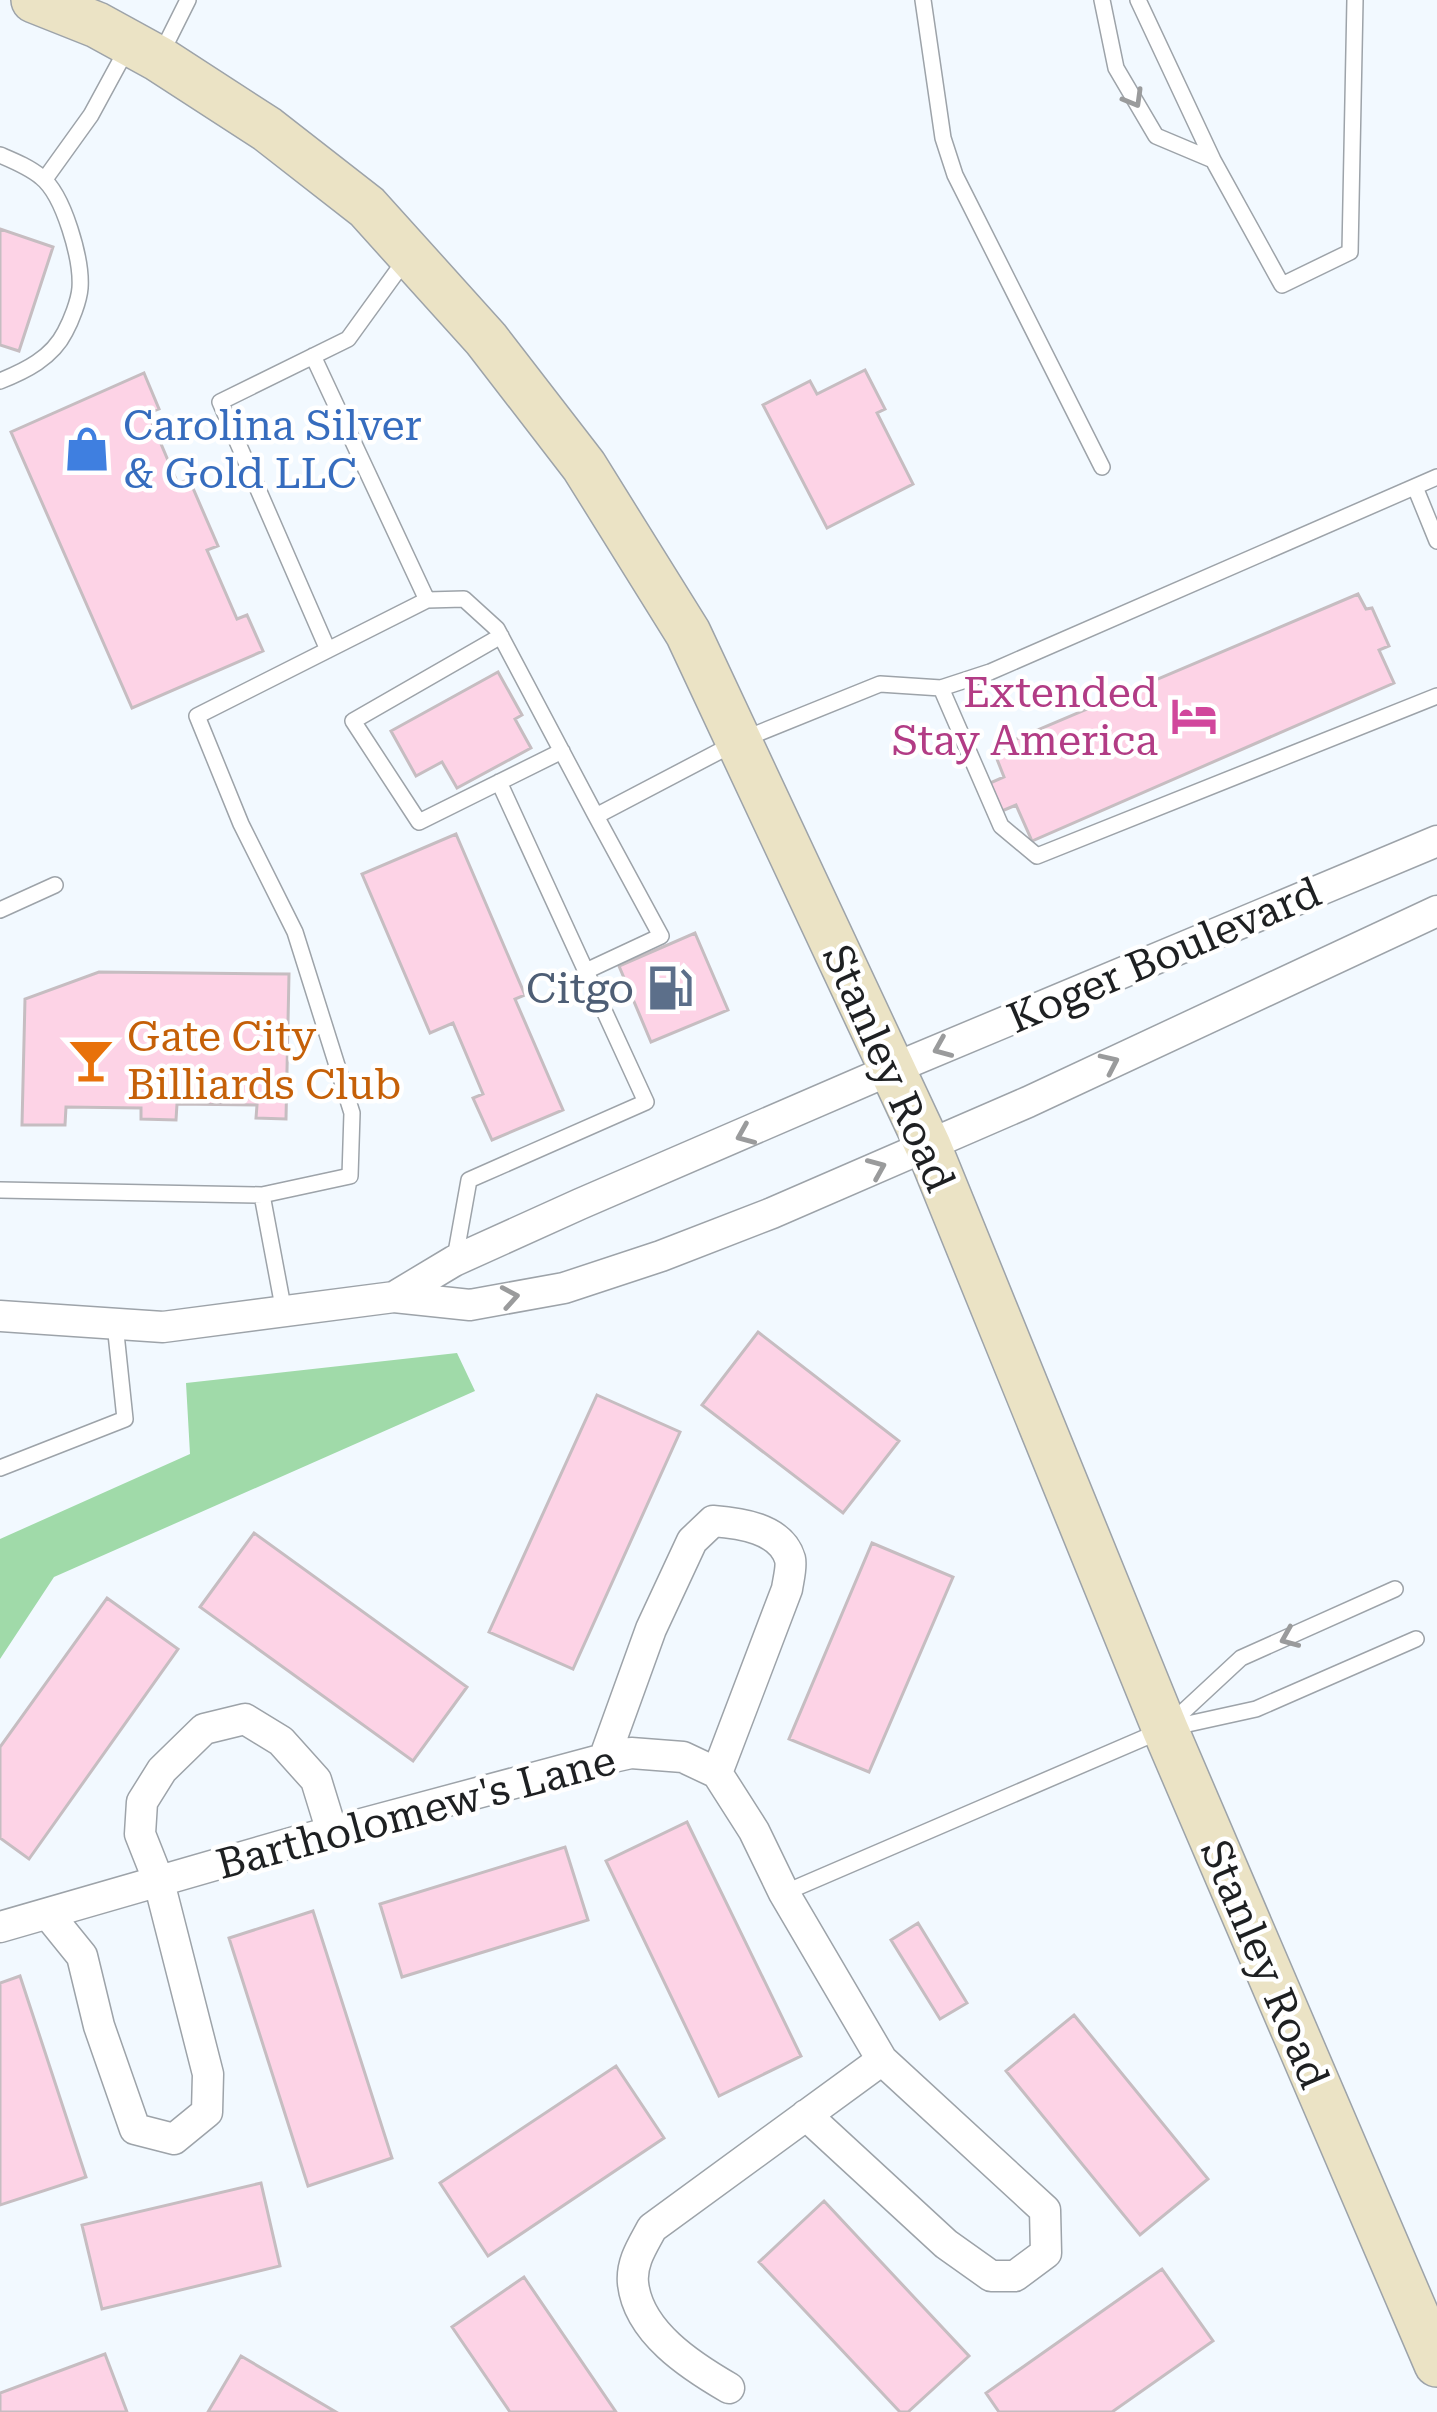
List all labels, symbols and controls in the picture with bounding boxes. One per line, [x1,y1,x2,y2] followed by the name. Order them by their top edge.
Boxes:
[1120,86,1143,108] one-way arrow
[123,401,422,498] place label: Carolina Silver & Gold LLC
[62,424,112,474] shop icon: Carolina Silver & Gold LLC
[892,668,1158,765] place label: Extended Stay America
[1169,691,1219,741] hotel icon: Extended Stay America
[1000,867,1328,1043] street label: Koger Boulevard
[813,937,965,1199] street label: Stanley Road
[645,963,695,1013] fuel station icon: Citgo
[526,964,634,1013] place label: Citgo
[127,1012,401,1109] place label: Gate City Billiards Club
[932,1034,954,1058] one-way arrow
[66,1035,116,1085] bar icon: Gate City Billiards Club
[1098,1054,1120,1077] one-way arrow
[736,1121,757,1145] one-way arrow
[865,1158,886,1182] one-way arrow
[500,1286,520,1311] one-way arrow
[1280,1623,1301,1647] one-way arrow
[211,1735,621,1889] street label: Bartholomew's Lane
[1191,1833,1339,2096] street label: Stanley Road

